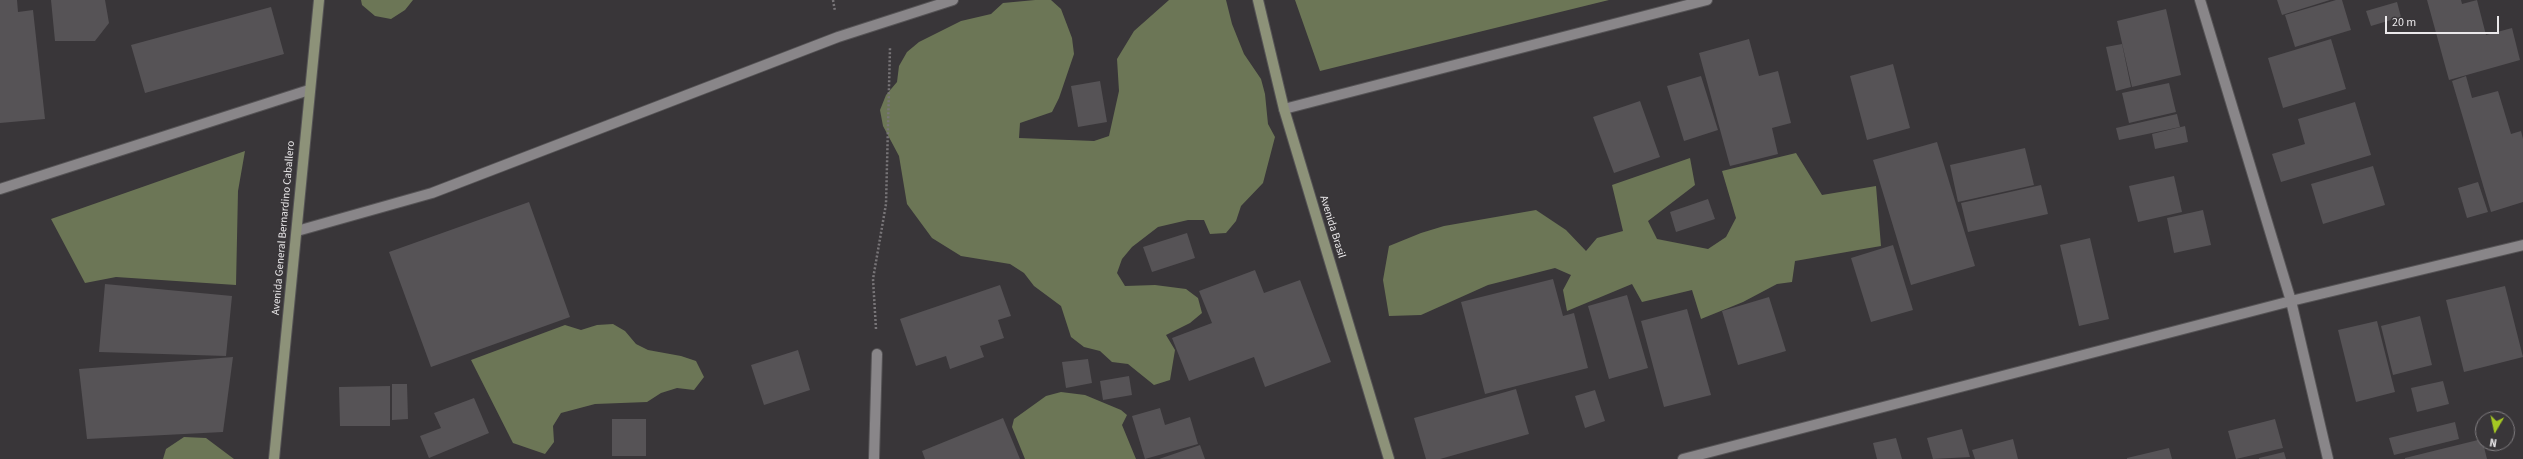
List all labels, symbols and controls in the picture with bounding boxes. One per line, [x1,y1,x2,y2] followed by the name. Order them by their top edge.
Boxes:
[2387,8,2501,34] scale bar
[2392,14,2416,31] text: 20 m
[270,140,298,316] street label: Avenida General Bernardino Caballero
[1316,194,1348,260] street label: Avenida Brasil
[2475,411,2515,451] north arrow
[2488,434,2498,450] text: N

